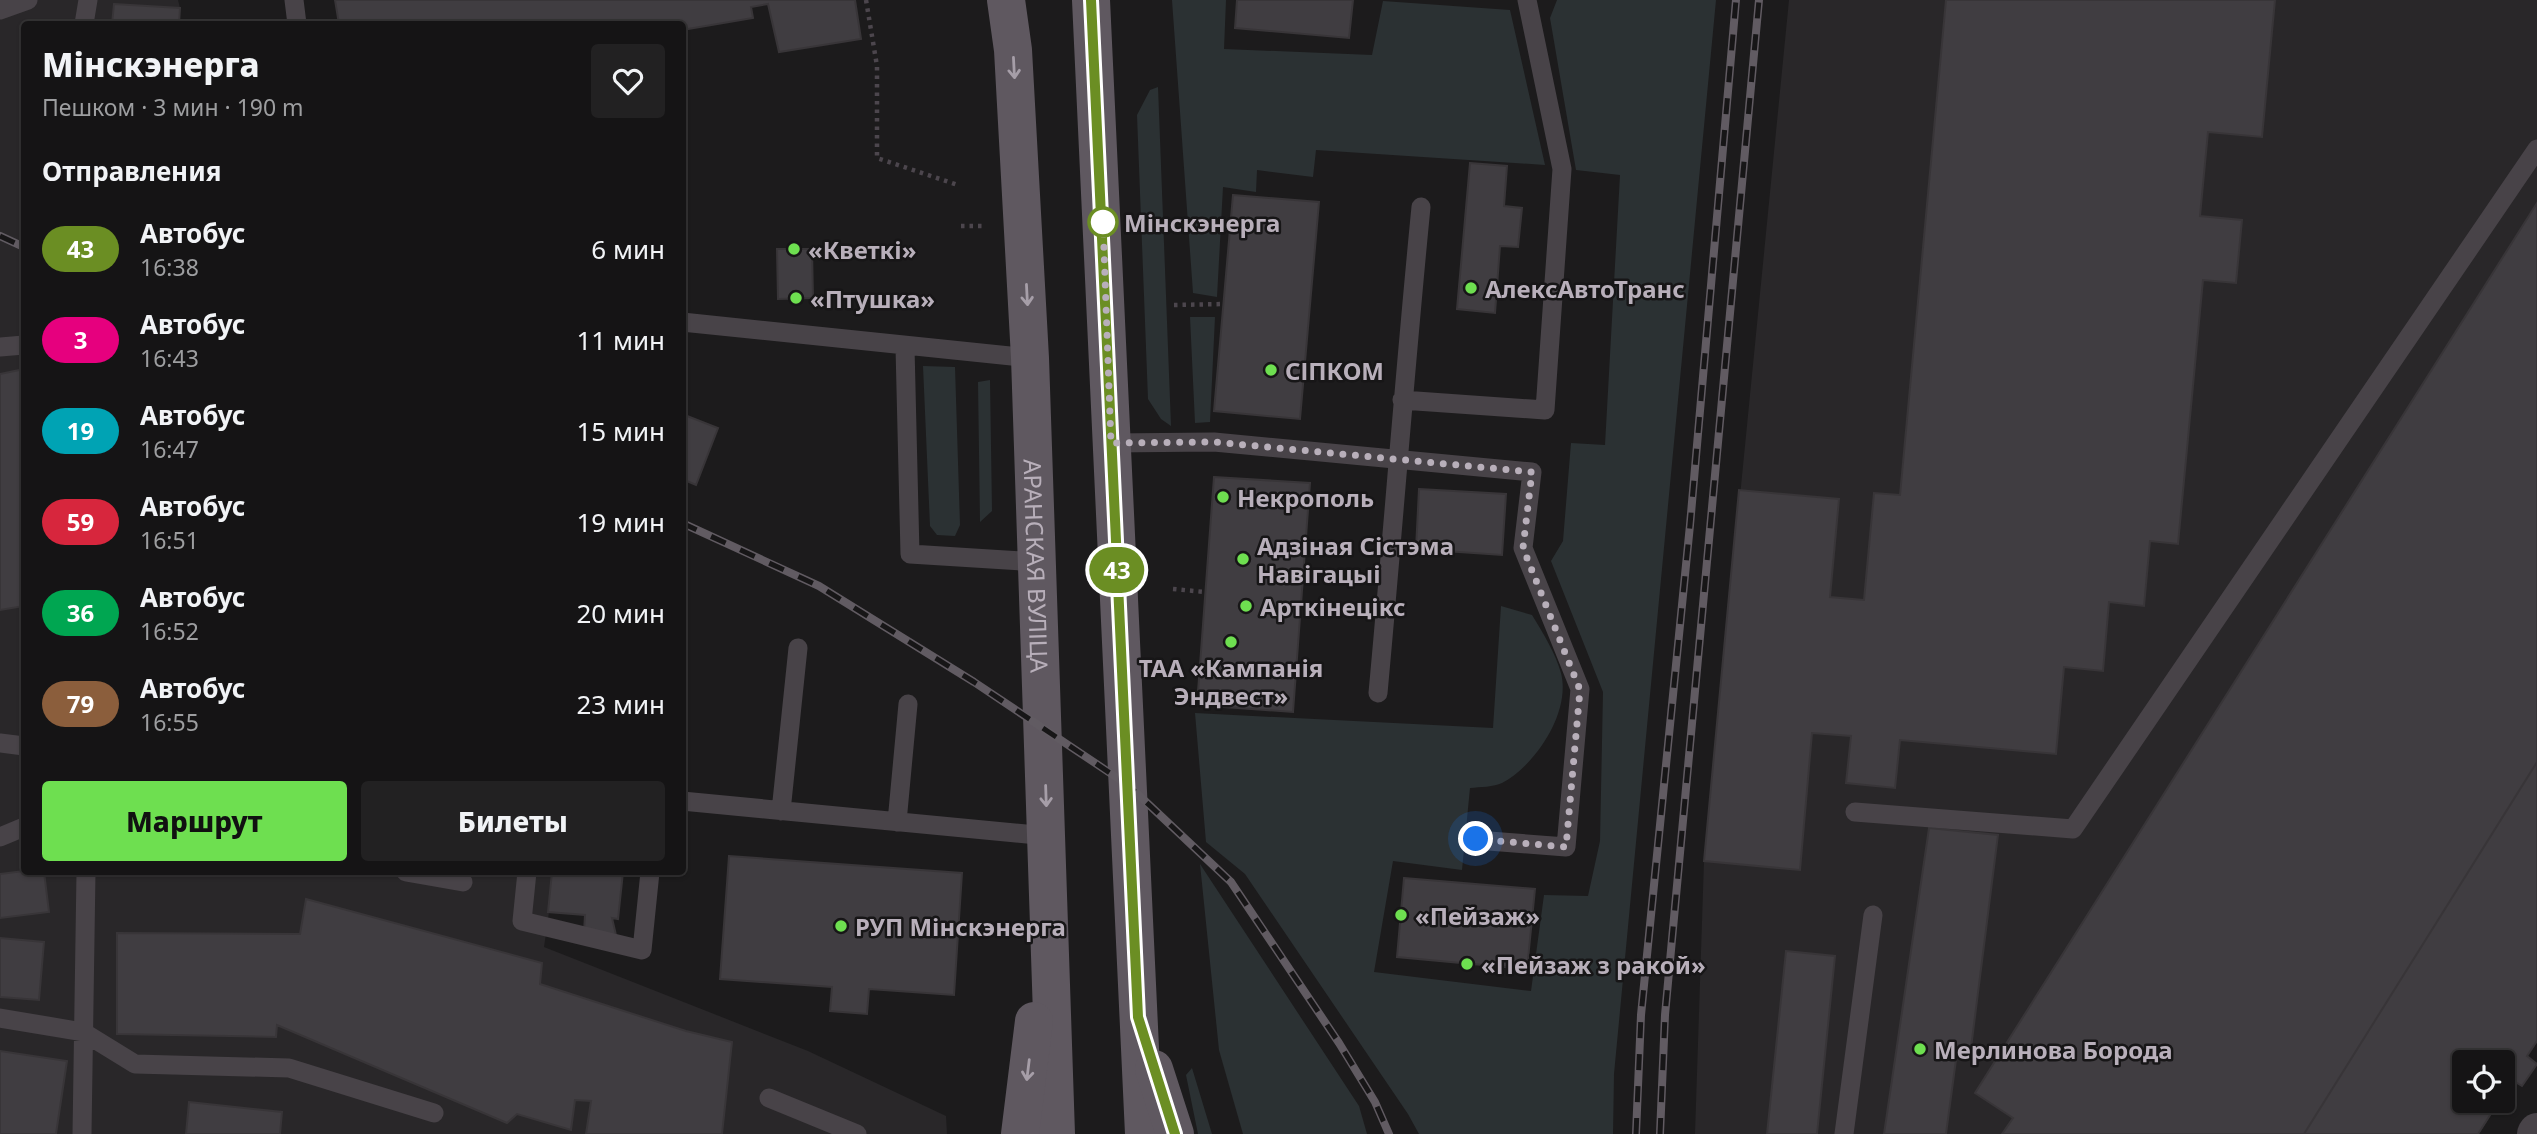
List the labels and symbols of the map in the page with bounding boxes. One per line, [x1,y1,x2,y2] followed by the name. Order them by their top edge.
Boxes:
[1008,56,1021,79] one-way arrow
[1124,206,1280,239] place label: Мінскэнерга
[1088,207,1118,237] marker: Мінскэнерга
[808,233,916,266] place label: «Кветкі»
[786,241,802,257] marker: «Кветкі»
[1485,272,1685,305] place label: АлексАвтоТранс
[1463,280,1479,296] marker: АлексАвтоТранс
[810,282,935,315] place label: «Птушка»
[1020,283,1033,306] one-way arrow
[788,290,804,306] marker: «Птушка»
[1285,354,1384,387] place label: СІПКОМ
[1263,362,1279,378] marker: СІПКОМ
[1017,458,1057,674] street label: АРАНСКАЯ ВУЛІЦА
[1237,481,1374,514] place label: Некрополь
[1215,489,1231,505] marker: Некрополь
[1257,529,1454,590] place label: Адзіная Сістэма Навігацыі
[1086,547,1148,593] line badge: 43
[1235,551,1251,567] marker: Адзіная Сістэма Навігацыі
[1260,590,1406,623] place label: Арткінецікс
[1238,598,1254,614] marker: Арткінецікс
[1223,634,1239,650] marker: ТАА «Кампанія Эндвест»
[1139,651,1323,712] place label: ТАА «Кампанія Эндвест»
[1039,784,1053,807] one-way arrow
[1458,821,1493,856] your location
[1415,899,1540,932] place label: «Пейзаж»
[1393,907,1409,923] marker: «Пейзаж»
[855,910,1066,943] place label: РУП Мінскэнерга
[833,918,849,934] marker: РУП Мінскэнерга
[1481,948,1706,981] place label: «Пейзаж з ракой»
[1459,956,1475,972] marker: «Пейзаж з ракой»
[1934,1033,2173,1066] place label: Мерлинова Борода
[1912,1041,1928,1057] marker: Мерлинова Борода
[1021,1058,1034,1081] one-way arrow

